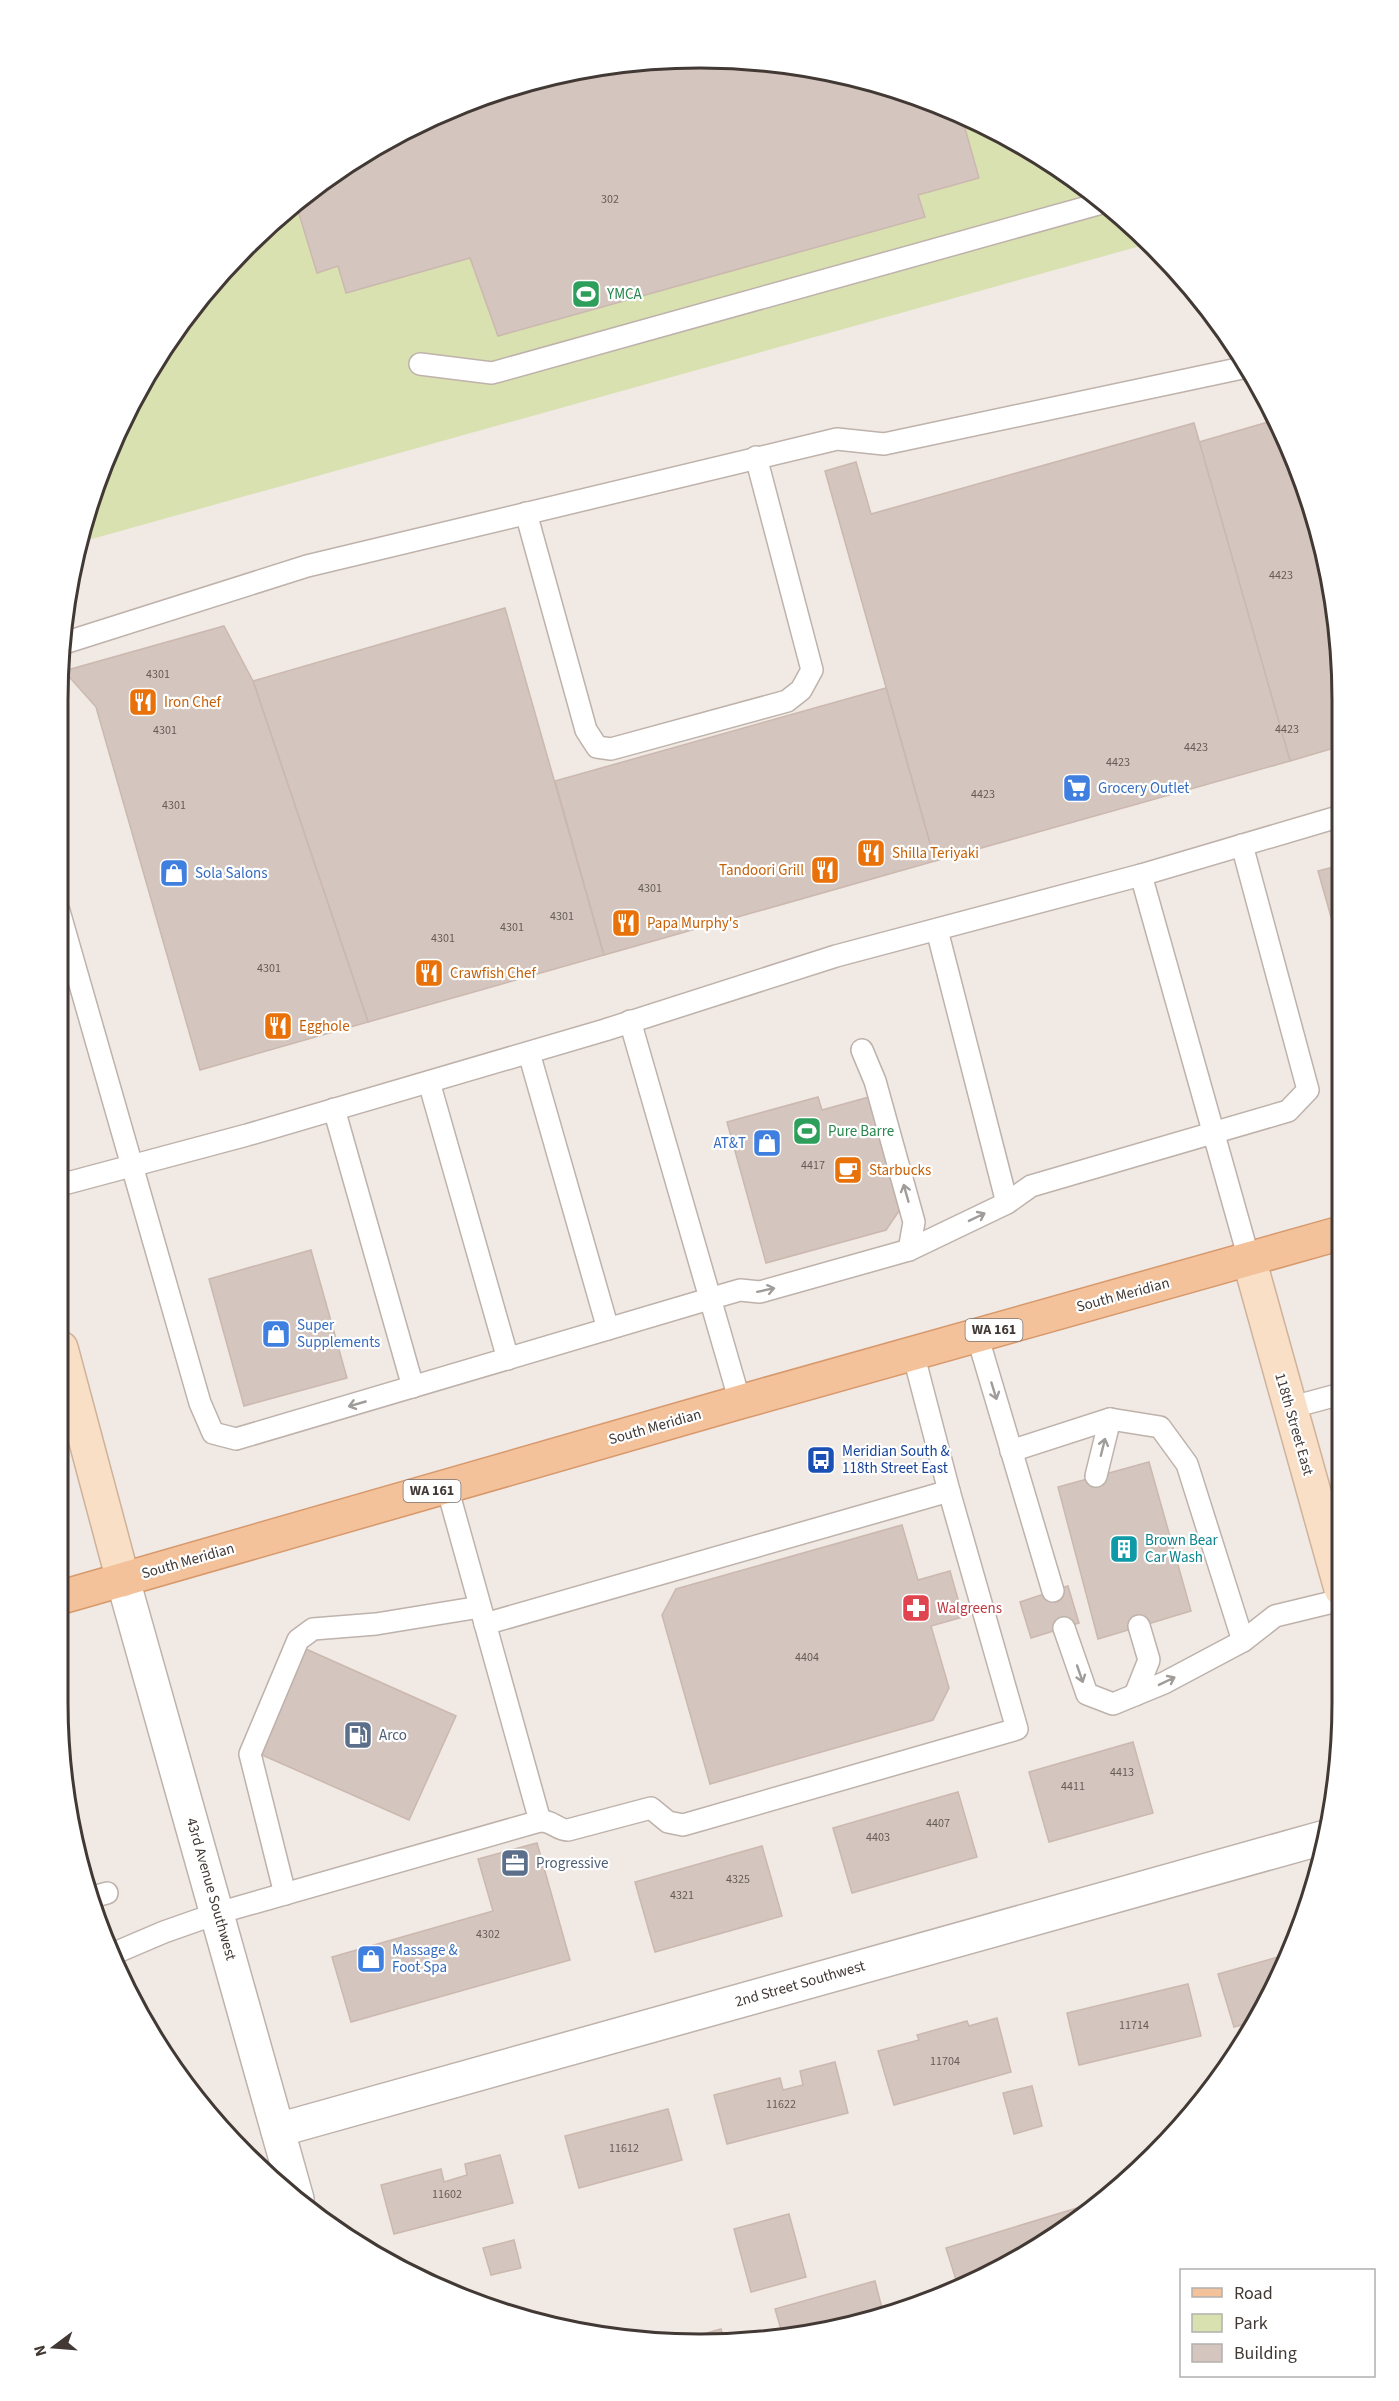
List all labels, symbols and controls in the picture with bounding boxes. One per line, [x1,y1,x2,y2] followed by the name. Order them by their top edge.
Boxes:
[601,191,619,208] house number: 302
[570,278,602,310] sports icon: YMCA
[606,284,643,305] place label: YMCA
[1269,567,1293,584] house number: 4423
[146,666,170,683] house number: 4301
[127,686,159,718] restaurant icon: Iron Chef
[164,692,221,713] place label: Iron Chef
[1275,721,1299,738] house number: 4423
[153,722,177,739] house number: 4301
[1184,739,1208,756] house number: 4423
[1106,754,1130,771] house number: 4423
[1061,772,1093,804] supermarket icon: Grocery Outlet
[1098,778,1189,799] place label: Grocery Outlet
[971,786,995,803] house number: 4423
[162,797,186,814] house number: 4301
[855,837,887,869] restaurant icon: Shilla Teriyaki
[892,843,979,864] place label: Shilla Teriyaki
[809,854,841,886] restaurant icon: Tandoori Grill
[158,857,190,889] shop icon: Sola Salons
[719,860,804,881] place label: Tandoori Grill
[195,863,268,884] place label: Sola Salons
[638,880,662,897] house number: 4301
[610,907,642,939] restaurant icon: Papa Murphy's
[550,908,574,925] house number: 4301
[647,913,739,934] place label: Papa Murphy's
[500,919,524,936] house number: 4301
[431,930,455,947] house number: 4301
[413,957,445,989] restaurant icon: Crawfish Chef
[257,960,281,977] house number: 4301
[450,963,536,984] place label: Crawfish Chef
[262,1010,294,1042] restaurant icon: Egghole
[299,1016,350,1037] place label: Egghole
[791,1115,823,1147] sports icon: Pure Barre
[828,1121,894,1142] place label: Pure Barre
[751,1127,783,1159] shop icon: AT&T
[713,1133,746,1154] place label: AT&T
[832,1154,864,1186] cafe icon: Starbucks
[801,1157,825,1174] house number: 4417
[869,1160,931,1181] place label: Starbucks
[900,1184,911,1203] one-way arrow
[967,1211,985,1222] one-way arrow
[1074,1272,1172,1318] street label: South Meridian
[756,1284,776,1295] one-way arrow
[297,1315,380,1353] place label: Super Supplements
[260,1318,292,1350] shop icon: Super Supplements
[966,1319,1022,1341] road number: WA 161
[1269,1370,1319,1478] street label: 118th Street East
[989,1381,1000,1400] one-way arrow
[348,1399,367,1410] one-way arrow
[606,1404,704,1450] street label: South Meridian
[1098,1438,1110,1457] one-way arrow
[842,1441,950,1479] place label: Meridian South & 118th Street East
[805,1444,837,1476] bus stop icon: Meridian South & 118th Street East
[404,1480,460,1502] road number: WA 161
[1145,1530,1219,1568] place label: Brown Bear Car Wash
[1108,1533,1140,1565] building icon: Brown Bear Car Wash
[139,1538,237,1584] street label: South Meridian
[900,1592,932,1624] pharmacy icon: Walgreens
[937,1598,1002,1619] place label: Walgreens
[795,1649,819,1666] house number: 4404
[1076,1664,1087,1683] one-way arrow
[1158,1675,1176,1687] one-way arrow
[342,1719,374,1751] fuel station icon: Arco
[379,1725,407,1746] place label: Arco
[1110,1764,1134,1781] house number: 4413
[1061,1778,1085,1795] house number: 4411
[181,1815,241,1963] street label: 43rd Avenue Southwest
[926,1815,950,1832] house number: 4407
[866,1829,890,1846] house number: 4403
[499,1847,531,1879] office icon: Progressive
[536,1853,608,1874] place label: Progressive
[726,1871,750,1888] house number: 4325
[670,1887,694,1904] house number: 4321
[476,1926,500,1943] house number: 4302
[392,1940,458,1978] place label: Massage & Foot Spa
[355,1943,387,1975] shop icon: Massage & Foot Spa
[733,1955,867,2013] street label: 2nd Street Southwest
[1119,2017,1149,2034] house number: 11714
[930,2053,960,2070] house number: 11704
[766,2096,796,2113] house number: 11622
[609,2140,639,2157] house number: 11612
[432,2186,462,2203] house number: 11602
[1180,2269,1375,2377] legend
[1234,2281,1273,2306] text: Road
[1234,2311,1268,2336] text: Park
[24,2317,84,2377] north arrow
[1234,2341,1297,2366] text: Building
[29,2343,53,2359] text: N

